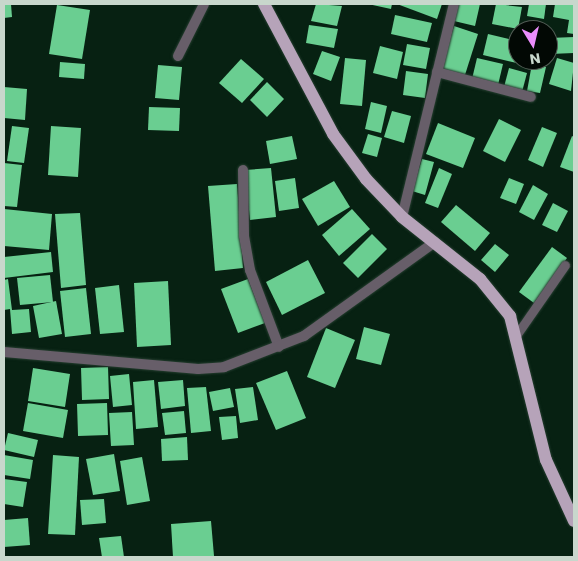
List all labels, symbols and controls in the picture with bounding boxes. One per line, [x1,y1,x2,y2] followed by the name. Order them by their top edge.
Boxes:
[508,20,558,70] north arrow
[528,48,542,70] text: N

